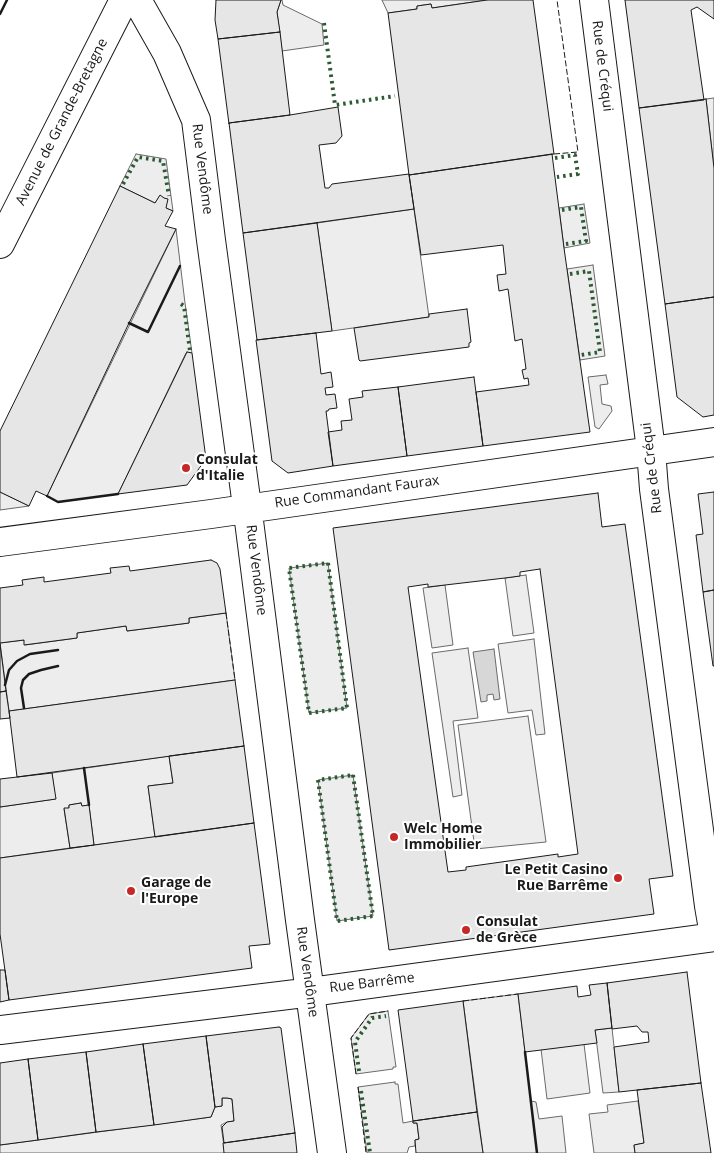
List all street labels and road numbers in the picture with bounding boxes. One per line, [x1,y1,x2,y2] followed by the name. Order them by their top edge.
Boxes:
[588,19,616,113] street label: Rue de Créqui
[13,36,111,208] street label: Avenue de Grande-Bretagne
[188,123,216,215] street label: Rue Vendôme
[638,421,666,515] street label: Rue de Créqui
[274,472,440,512] street label: Rue Commandant Faurax
[242,524,270,616] street label: Rue Vendôme
[292,926,322,1018] street label: Rue Vendôme
[328,969,416,997] street label: Rue Barrême

